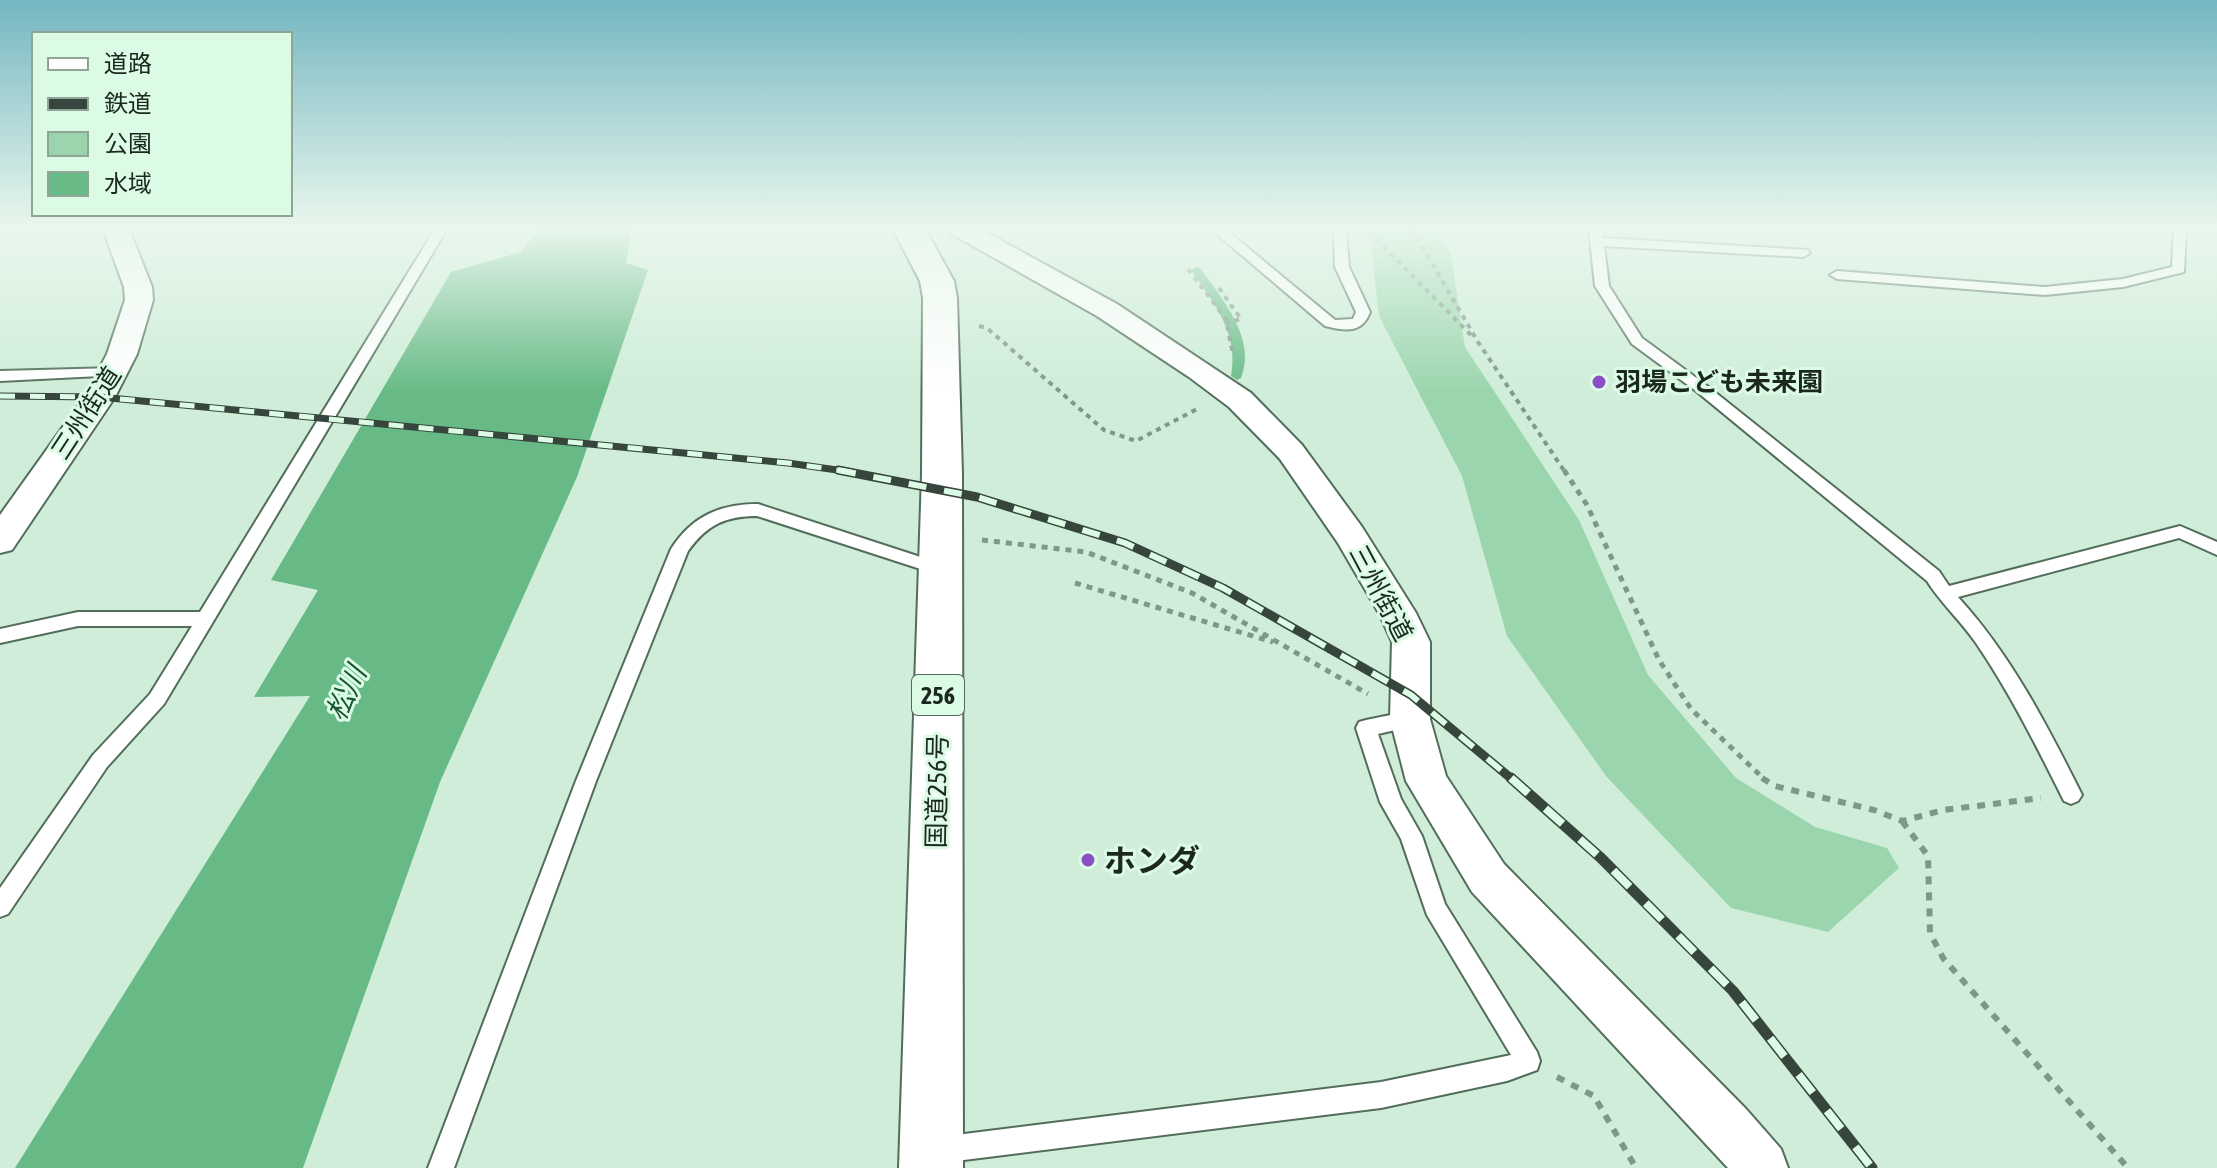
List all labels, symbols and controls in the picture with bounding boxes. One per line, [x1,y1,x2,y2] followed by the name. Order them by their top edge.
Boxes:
[32,32,292,216] legend
[104,50,152,77] text: 道路
[104,90,152,117] text: 鉄道
[104,130,152,157] text: 公園
[104,170,152,197] text: 水域
[45,361,127,465] street label: 三州街道
[1615,367,1823,397] place label: 羽場こども未来園
[1590,373,1608,391] marker: 羽場こども未来園
[1343,540,1419,646] street label: 三州街道
[320,658,374,725] water label: 松川
[912,675,964,715] road number: 256
[921,733,953,849] street label: 国道256号
[1104,842,1200,879] place label: ホンダ
[1079,851,1097,869] marker: ホンダ

